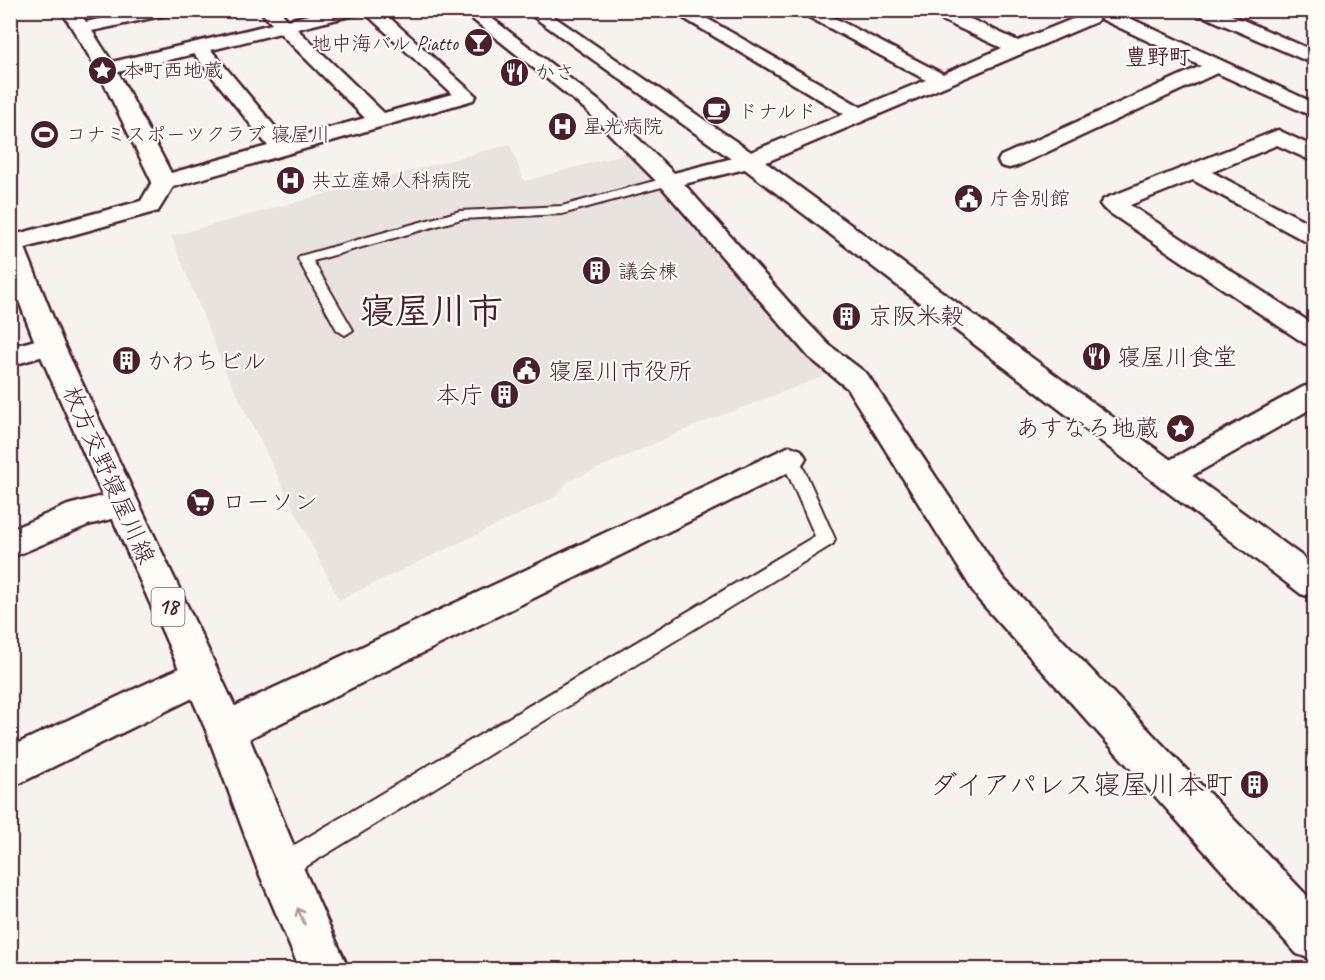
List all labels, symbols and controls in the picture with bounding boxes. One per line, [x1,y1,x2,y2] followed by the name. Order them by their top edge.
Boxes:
[463,27,495,59] bar icon: 地中海バル Piatto
[312,31,459,56] place label: 地中海バル Piatto
[1125,43,1191,71] district label: 豊野町
[86,54,118,86] place icon: 本町西地蔵
[498,56,530,88] restaurant icon: かさ
[123,58,223,83] place label: 本町西地蔵
[535,60,575,85] place label: かさ
[701,95,733,127] cafe icon: ドナルド
[738,99,817,124] place label: ドナルド
[546,110,578,142] hospital icon: 星光病院
[583,114,663,139] place label: 星光病院
[29,118,61,150] sports icon: コナミスポーツクラブ 寝屋川
[66,122,330,147] place label: コナミスポーツクラブ 寝屋川
[274,164,306,196] hospital icon: 共立産婦人科病院
[311,168,471,193] place label: 共立産婦人科病院
[953,182,985,214] public building icon: 庁舎別館
[990,186,1070,211] place label: 庁舎別館
[581,255,613,287] building icon: 議会棟
[618,259,678,284] place label: 議会棟
[359,288,503,334] district label: 寝屋川市
[831,300,863,332] building icon: 京阪米穀
[868,301,964,331] place label: 京阪米穀
[1080,341,1112,373] restaurant icon: 寝屋川食堂
[1117,342,1237,372] place label: 寝屋川食堂
[110,345,142,377] building icon: かわちビル
[147,346,267,376] place label: かわちビル
[511,355,543,387] public building icon: 寝屋川市役所
[548,356,692,386] place label: 寝屋川市役所
[489,379,521,411] building icon: 本庁
[436,380,484,410] place label: 本庁
[56,381,162,569] street label: 枚方交野寝屋川線
[1164,412,1196,444] place icon: あすなろ地蔵
[1015,413,1159,443] place label: あすなろ地蔵
[185,486,217,518] supermarket icon: ローソン
[222,487,318,517] place label: ローソン
[152,588,184,626] road number: 18
[929,767,1233,802] place label: ダイアパレス寝屋川本町
[1238,768,1270,800] building icon: ダイアパレス寝屋川本町
[295,908,307,926] one-way arrow

